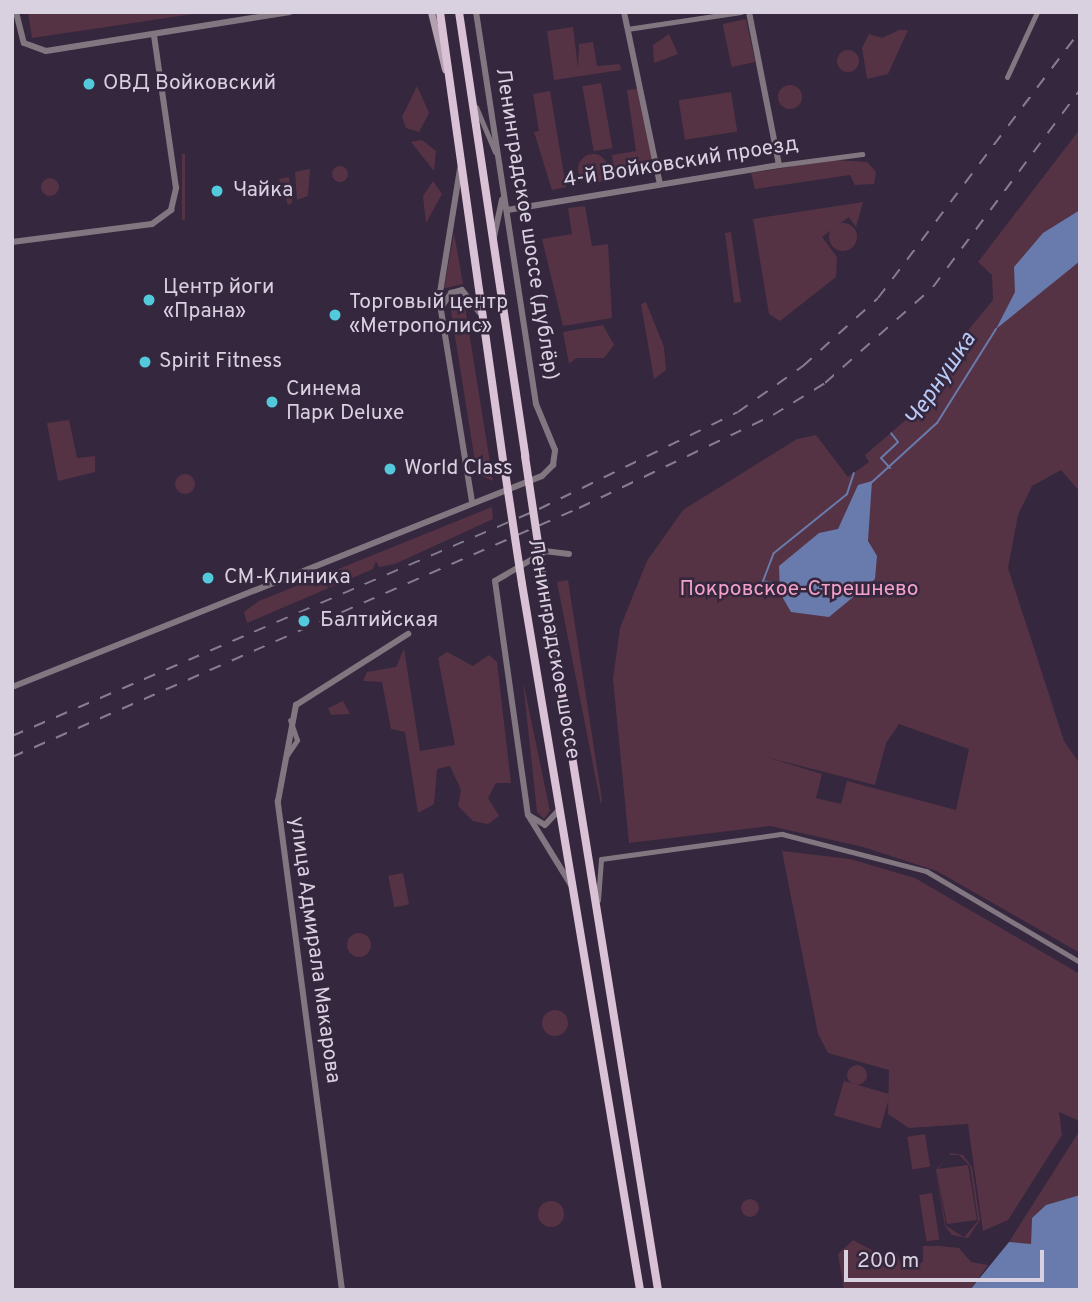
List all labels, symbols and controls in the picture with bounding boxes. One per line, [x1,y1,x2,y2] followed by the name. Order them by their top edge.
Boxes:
[489,66,563,382] street label: Ленинградское шоссе (дублёр)
[103,71,276,97] place label: ОВД Войковский
[81,76,97,92] marker: ОВД Войковский
[562,132,800,194] street label: 4-й Войковский проезд
[233,178,293,204] place label: Чайка
[207,181,227,201] marker: Чайка
[163,275,274,325] place label: Центр йоги «Прана»
[349,290,508,340] place label: Торговый центр «Метрополис»
[141,292,157,308] marker: Центр йоги «Прана»
[327,307,343,323] marker: Торговый центр «Метрополис»
[901,328,983,432] water label: Чернушка
[159,349,282,375] place label: Spirit Fitness
[137,354,153,370] marker: Spirit Fitness
[286,377,404,427] place label: Синема Парк Deluxe
[264,394,280,410] marker: Синема Парк Deluxe
[404,456,513,482] place label: World Class
[382,461,398,477] marker: World Class
[521,537,585,761] street label: Ленинградское шоссе
[224,565,351,591] place label: СМ-Клиника
[198,568,218,588] marker: СМ-Клиника
[679,577,919,603] park label: Покровское-Стрешнево
[320,608,438,634] place label: Балтийская
[294,611,314,631] marker: Балтийская
[283,815,345,1085] street label: улица Адмирала Макарова
[847,1236,1046,1280] scale bar
[857,1248,919,1275] text: 200 m

